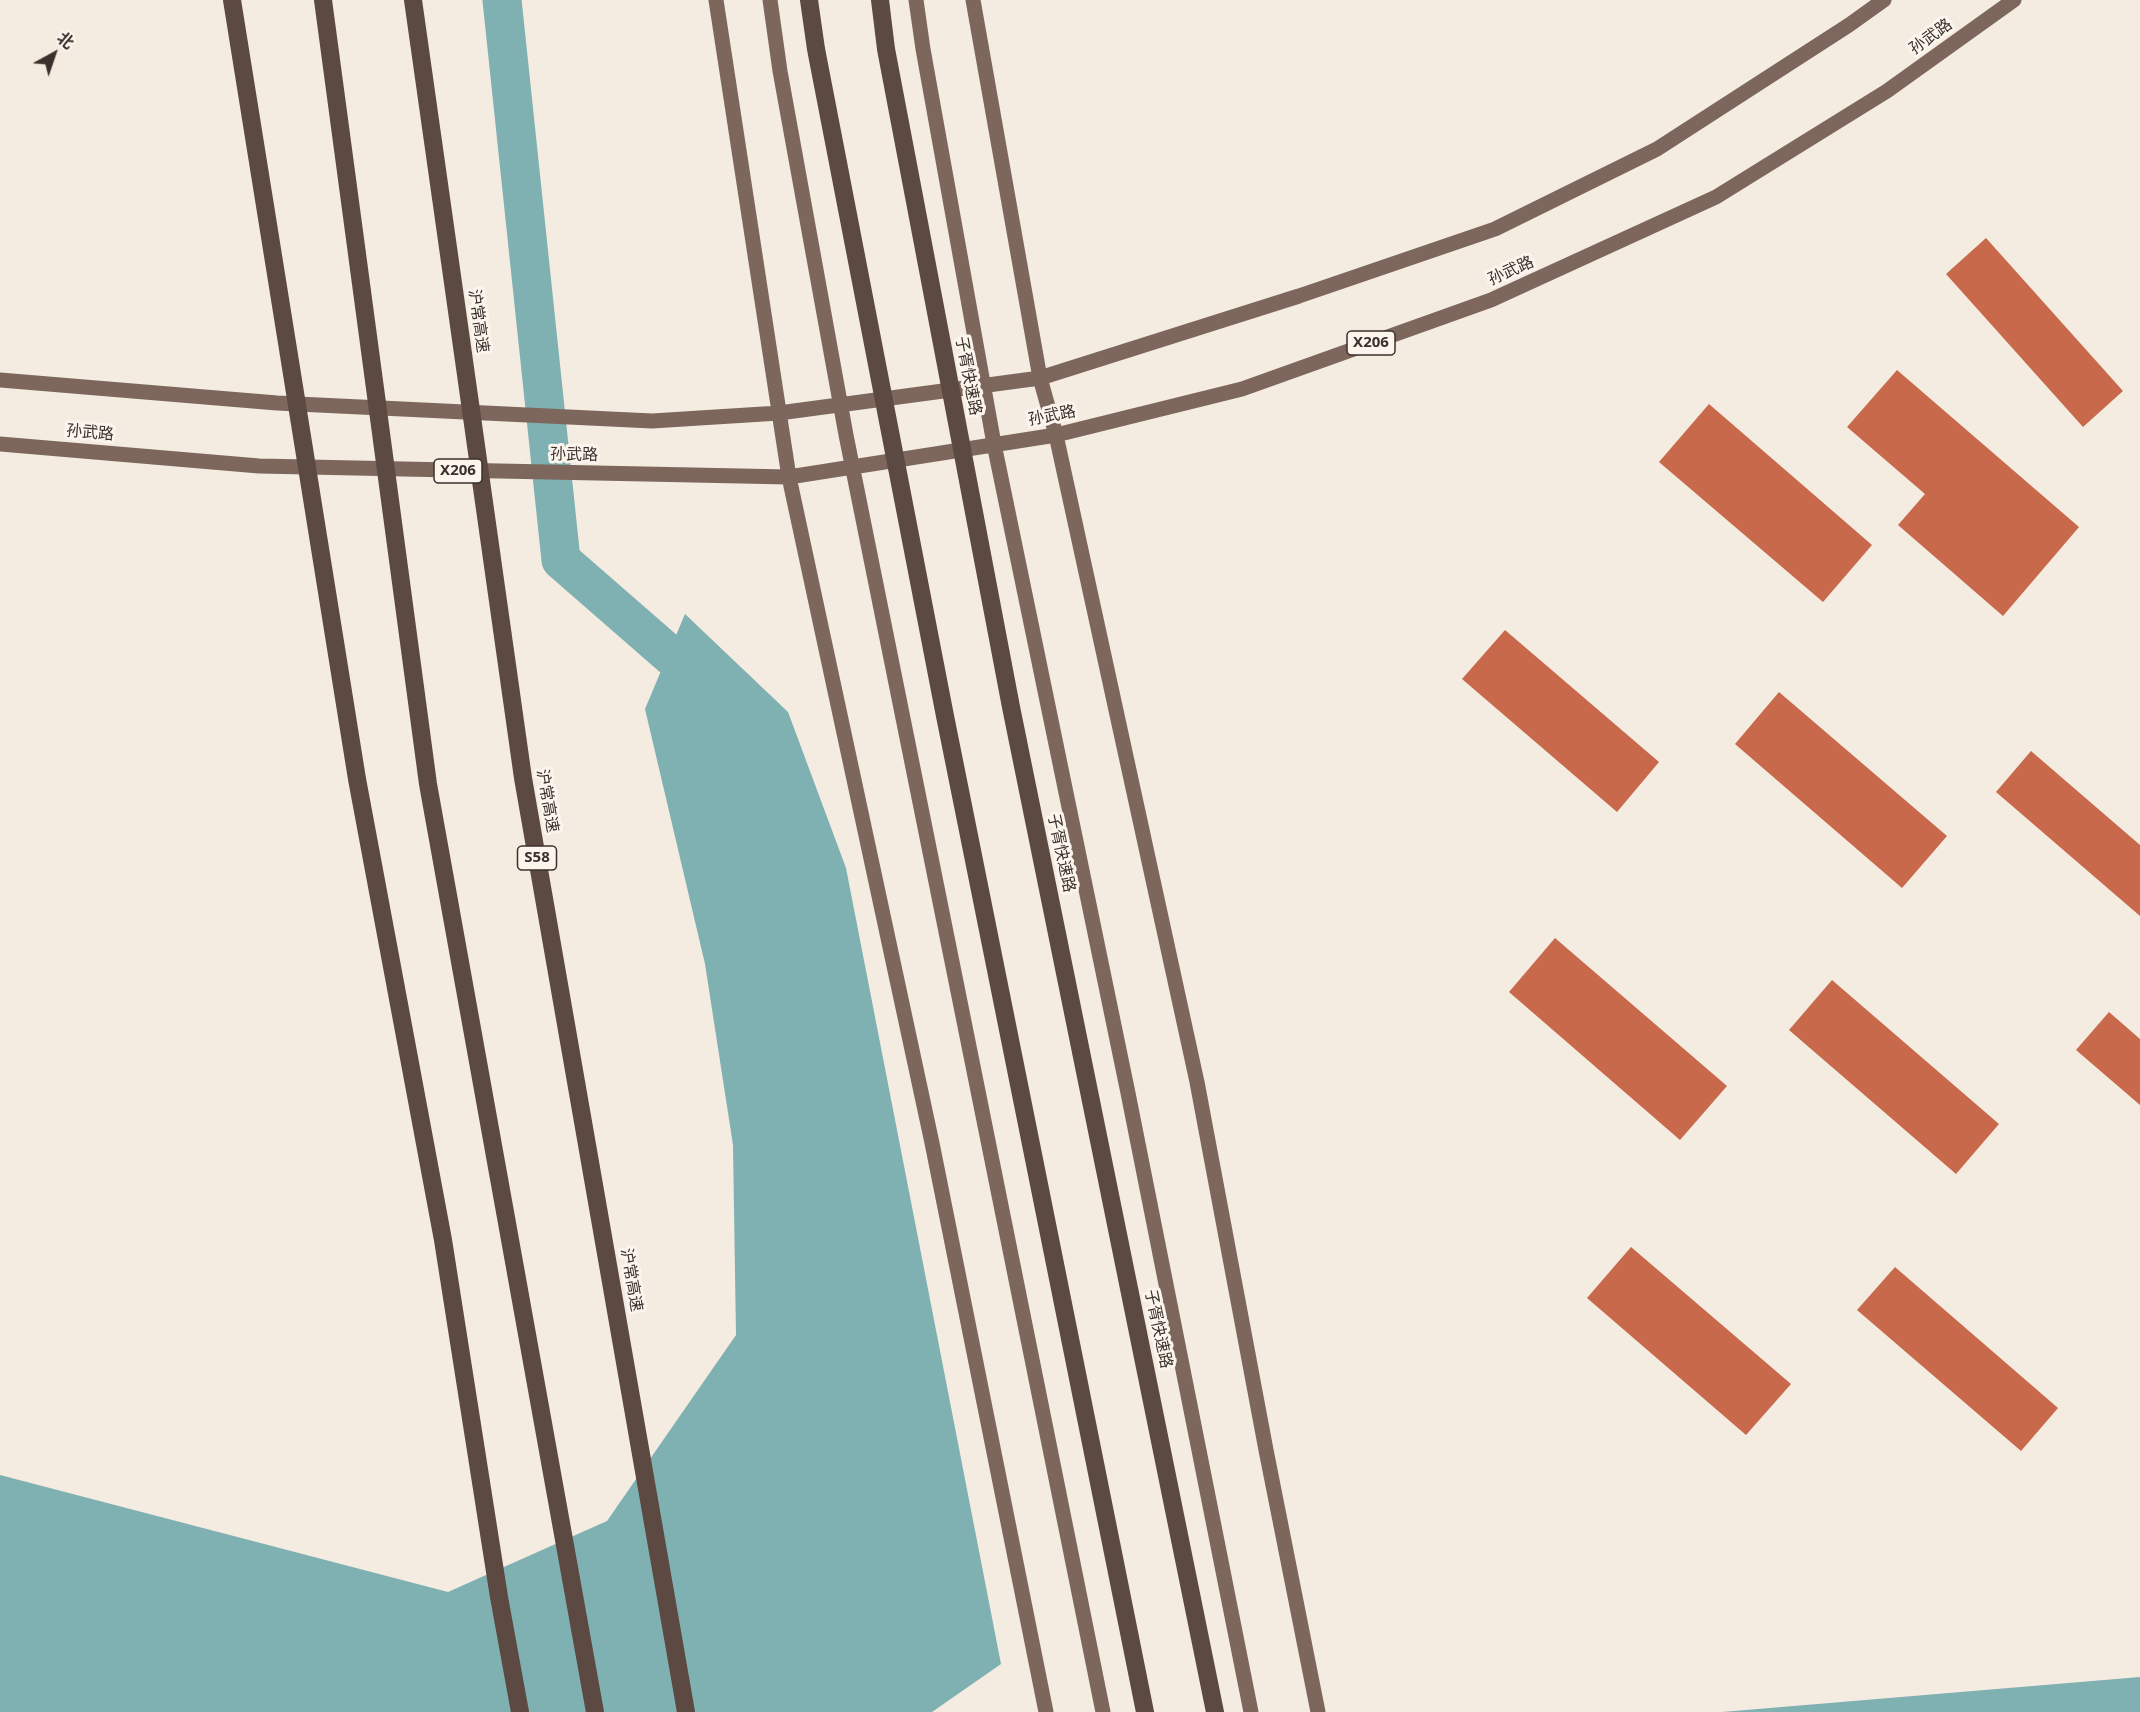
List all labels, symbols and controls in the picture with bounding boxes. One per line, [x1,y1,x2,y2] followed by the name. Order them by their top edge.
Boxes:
[1906,15,1956,59] street label: 孙武路
[24,24,84,84] north arrow
[52,27,79,54] text: 北
[1485,252,1537,290] street label: 孙武路
[464,288,492,354] street label: 沪常高速
[1347,331,1395,355] road number: X206
[951,335,985,417] street label: 子胥快速路
[1027,402,1077,430] street label: 孙武路
[65,421,115,445] street label: 孙武路
[550,445,598,465] street label: 孙武路
[434,459,482,483] road number: X206
[532,768,562,834] street label: 沪常高速
[1043,812,1079,894] street label: 子胥快速路
[518,846,556,870] road number: S58
[616,1247,646,1313] street label: 沪常高速
[1140,1288,1176,1370] street label: 子胥快速路

